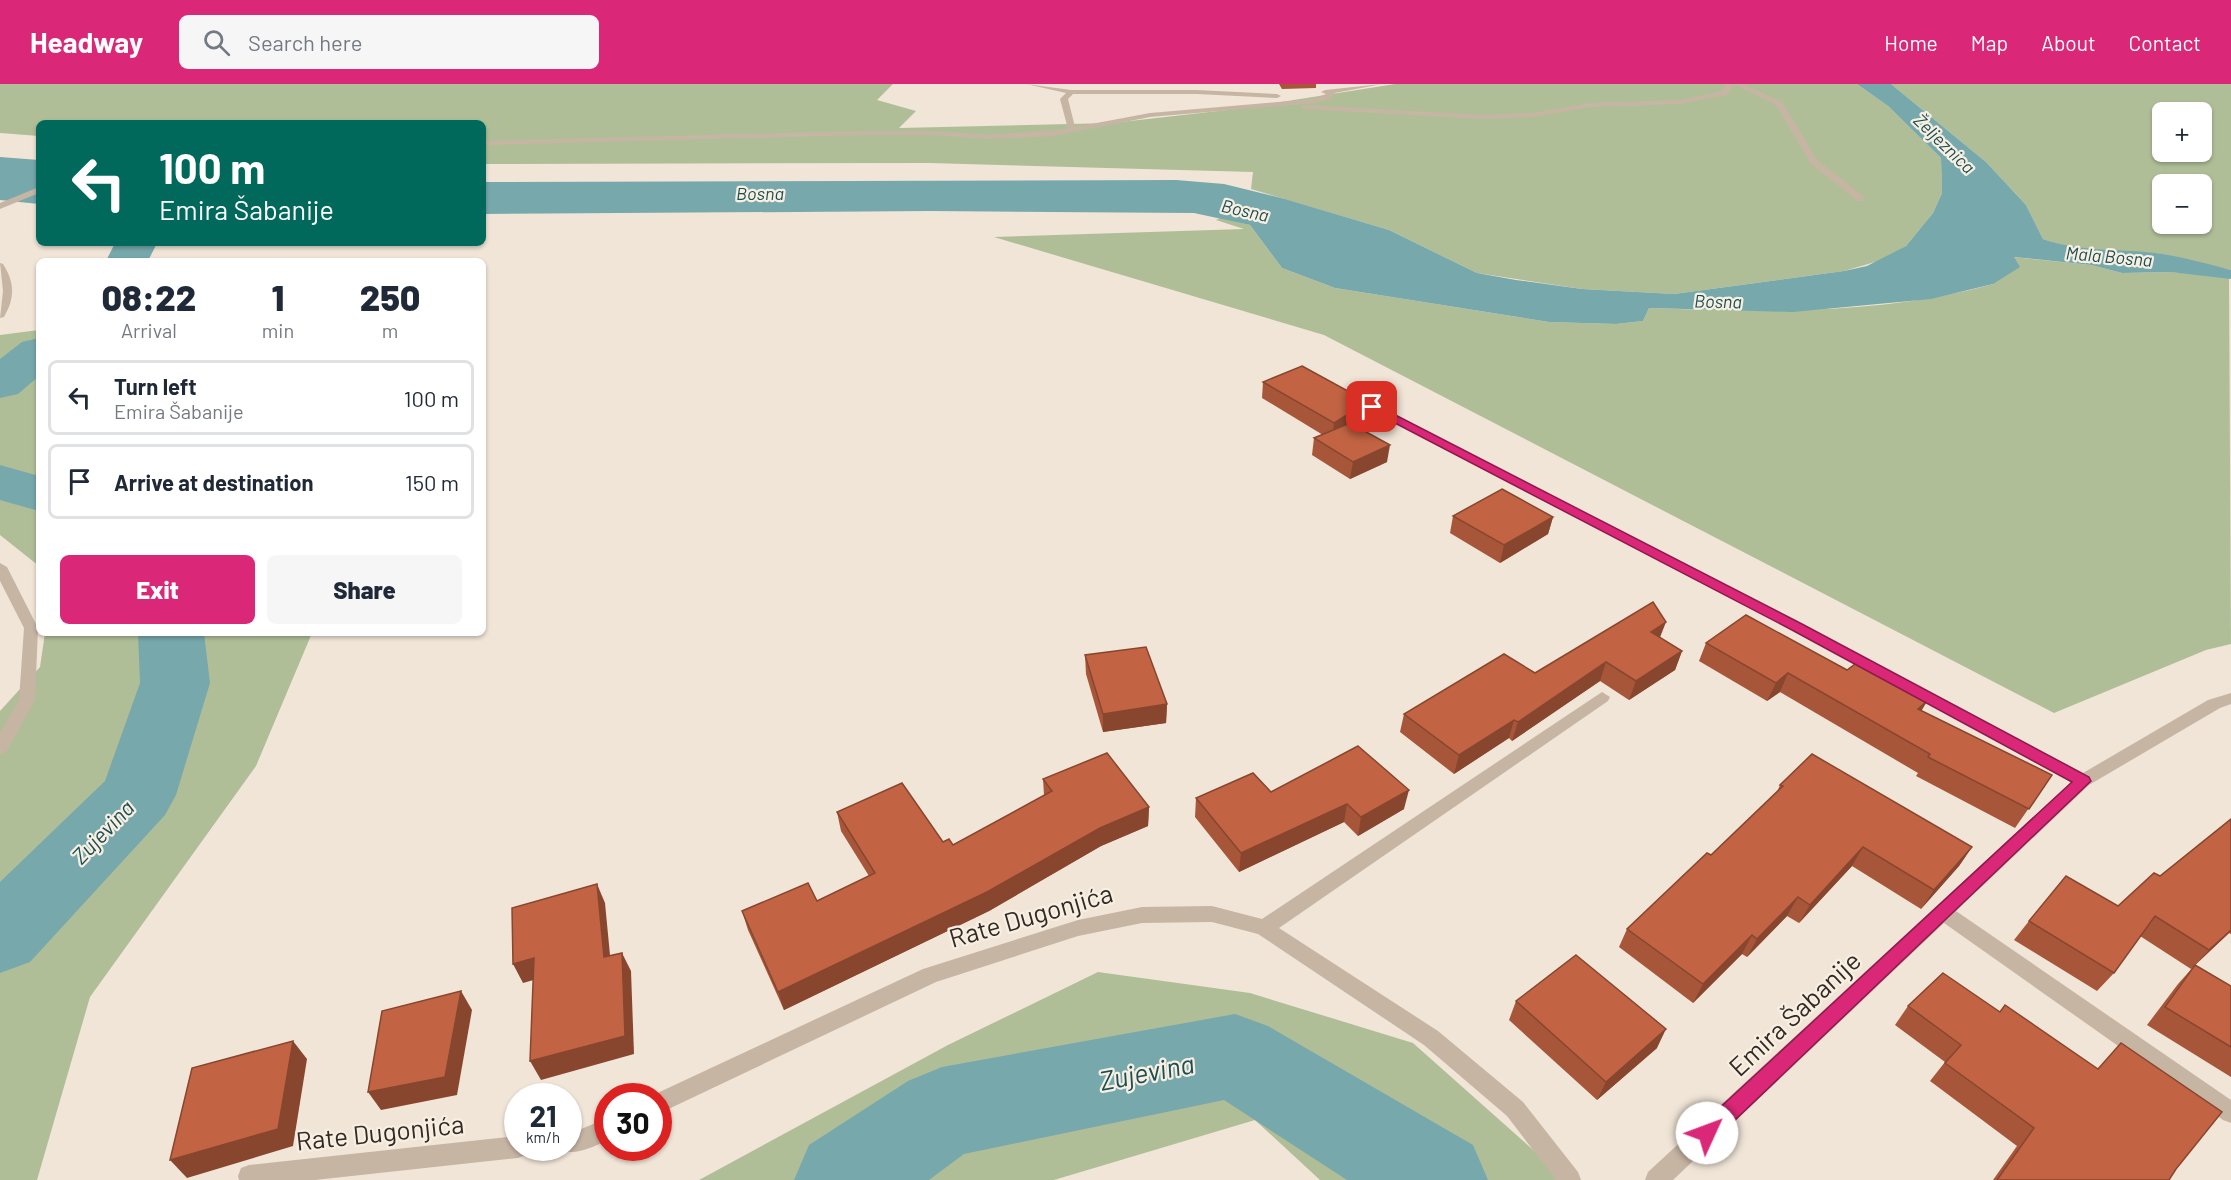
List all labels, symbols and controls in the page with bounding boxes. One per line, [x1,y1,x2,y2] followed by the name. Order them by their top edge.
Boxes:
[179,15,599,69] search box
[30,25,143,59] text: Headway
[200,26,233,59] icon: search
[248,29,362,55] text: Search here
[1884,30,1938,55] text: Home
[1971,30,2008,55] text: Map
[2041,30,2096,55] text: About
[2129,30,2201,55] text: Contact
[2152,102,2212,234] map controls
[2152,102,2212,162] button: +
[1909,109,1980,178] water label: Željeznica
[159,142,265,192] text: 100 m
[60,144,138,222] icon: left
[2152,174,2212,234] button: −
[736,182,784,204] water label: Bosna
[159,193,334,225] text: Emira Šabanije
[1219,194,1271,226] water label: Bosna
[2065,241,2153,271] water label: Mala Bosna
[102,275,196,318] text: 08:22
[272,275,284,318] text: 1
[360,275,420,318] text: 250
[1694,290,1742,312] water label: Bosna
[121,318,177,342] text: Arrival
[262,318,294,342] text: min
[382,318,398,342] text: m
[114,373,197,399] text: Turn left
[63,381,96,414] icon: left
[1346,381,1397,432] pin
[404,385,459,411] text: 100 m
[1355,390,1388,423] icon: arrive
[114,399,244,423] text: Emira Šabanije
[63,465,96,498] icon: arrive
[114,469,313,495] text: Arrive at destination
[405,469,459,495] text: 150 m
[60,555,255,624] button: Exit
[267,555,462,624] button: Share
[66,794,139,868] water label: Zujevina
[945,876,1116,953] street label: Rate Dugonjića
[1722,944,1866,1082] street label: Emira Šabanije
[1096,1046,1197,1096] water label: Zujevina
[594,1083,672,1161] speed limit sign: 30
[529,1097,557,1133] text: 21
[1675,1101,1739,1165] position arrow
[294,1107,465,1156] street label: Rate Dugonjića
[526,1128,560,1146] text: km/h

